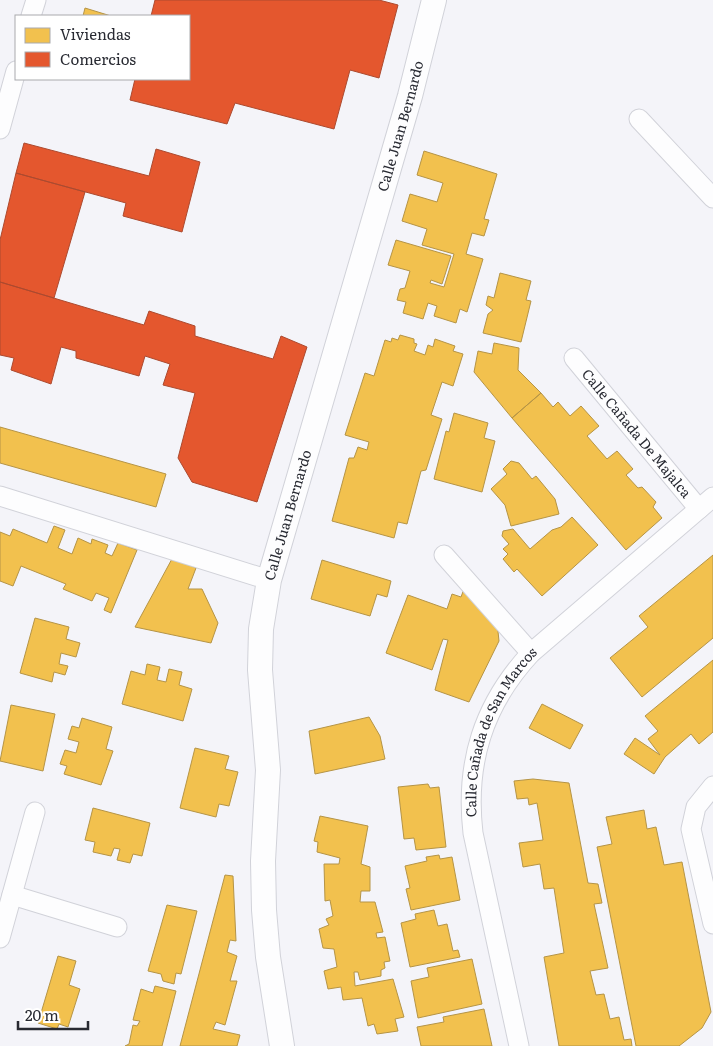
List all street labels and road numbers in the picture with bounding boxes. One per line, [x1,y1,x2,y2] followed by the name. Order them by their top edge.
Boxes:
[372,58,427,194] street label: Calle Juan Bernardo
[578,364,697,502] street label: Calle Cañada De Majalca
[258,447,315,583] street label: Calle Juan Bernardo
[460,642,540,818] street label: Calle Cañada de San Marcos

